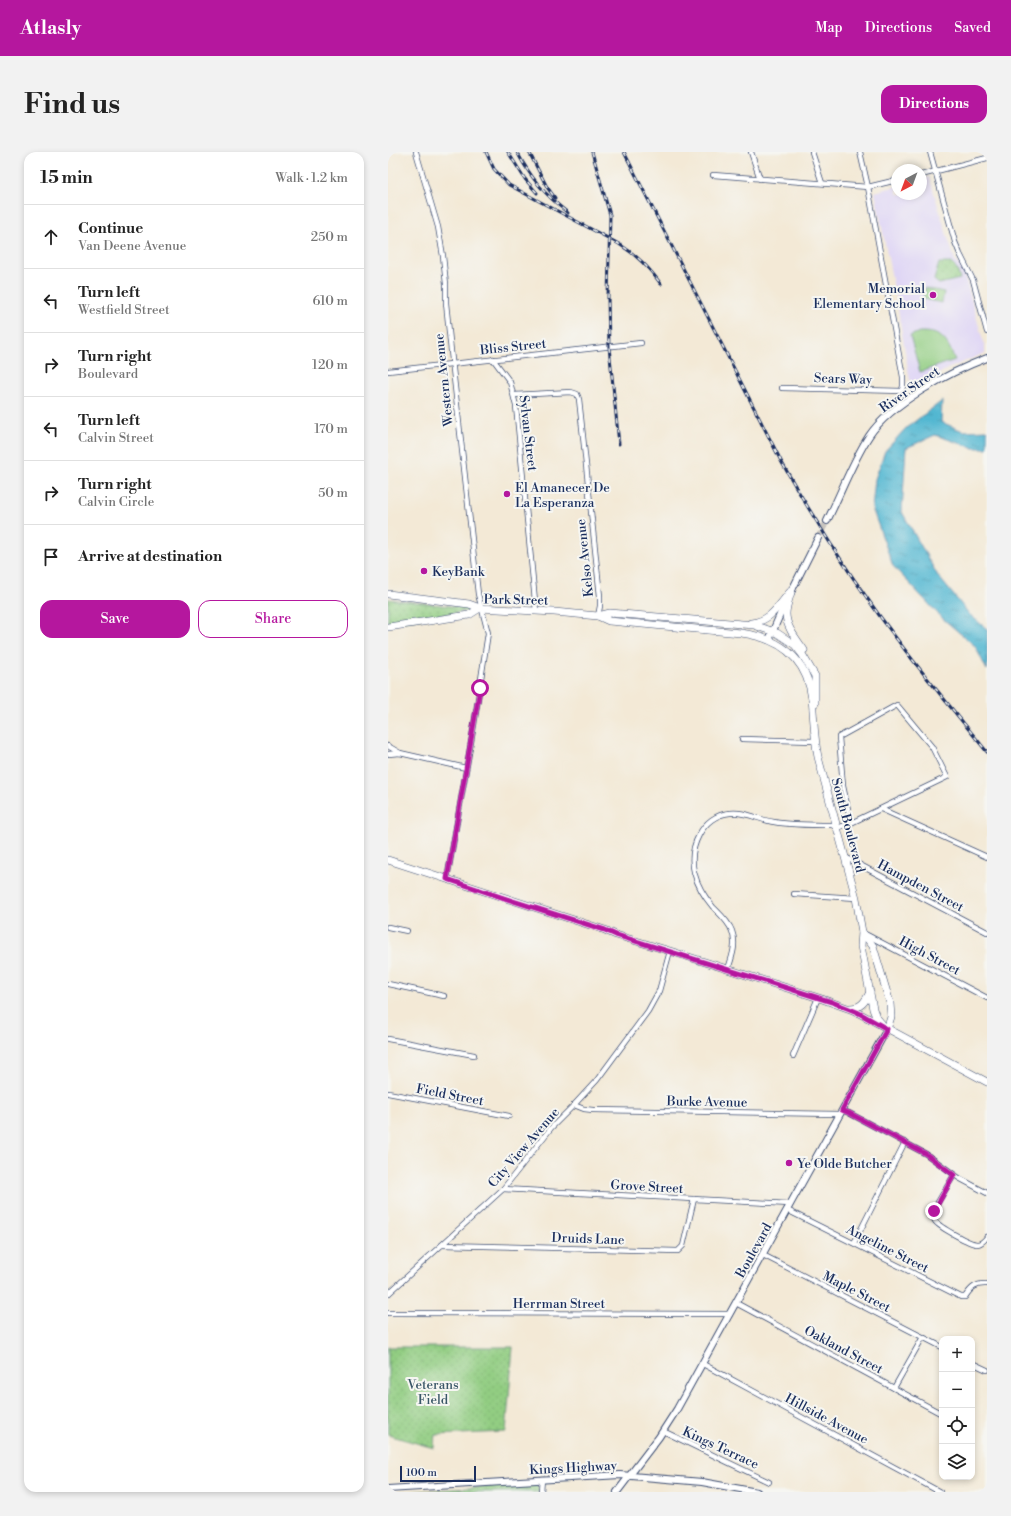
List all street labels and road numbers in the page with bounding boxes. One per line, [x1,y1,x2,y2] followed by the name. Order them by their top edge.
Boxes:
[431,332,457,428] street label: Western Avenue
[478,336,547,359] street label: Bliss Street
[876,363,943,416] street label: River Street
[814,370,873,388] street label: Sears Way
[515,394,541,472] street label: Sylvan Street
[573,518,597,598] street label: Kelso Avenue
[483,591,549,609] street label: Park Street
[828,776,869,875] street label: South Boulevard
[875,856,967,916] street label: Hampden Street
[896,933,963,979] street label: High Street
[415,1081,485,1109] street label: Field Street
[665,1093,748,1111] street label: Burke Avenue
[485,1104,563,1191] street label: City View Avenue
[610,1177,684,1197] street label: Grove Street
[732,1220,776,1282] street label: Boulevard
[843,1221,932,1277] street label: Angeline Street
[551,1230,625,1248] street label: Druids Lane
[820,1268,893,1316] street label: Maple Street
[513,1296,606,1312] street label: Herrman Street
[801,1322,886,1378] street label: Oakland Street
[782,1390,871,1448] street label: Hillside Avenue
[680,1423,762,1473] street label: Kings Terrace
[529,1458,618,1478] street label: Kings Highway

